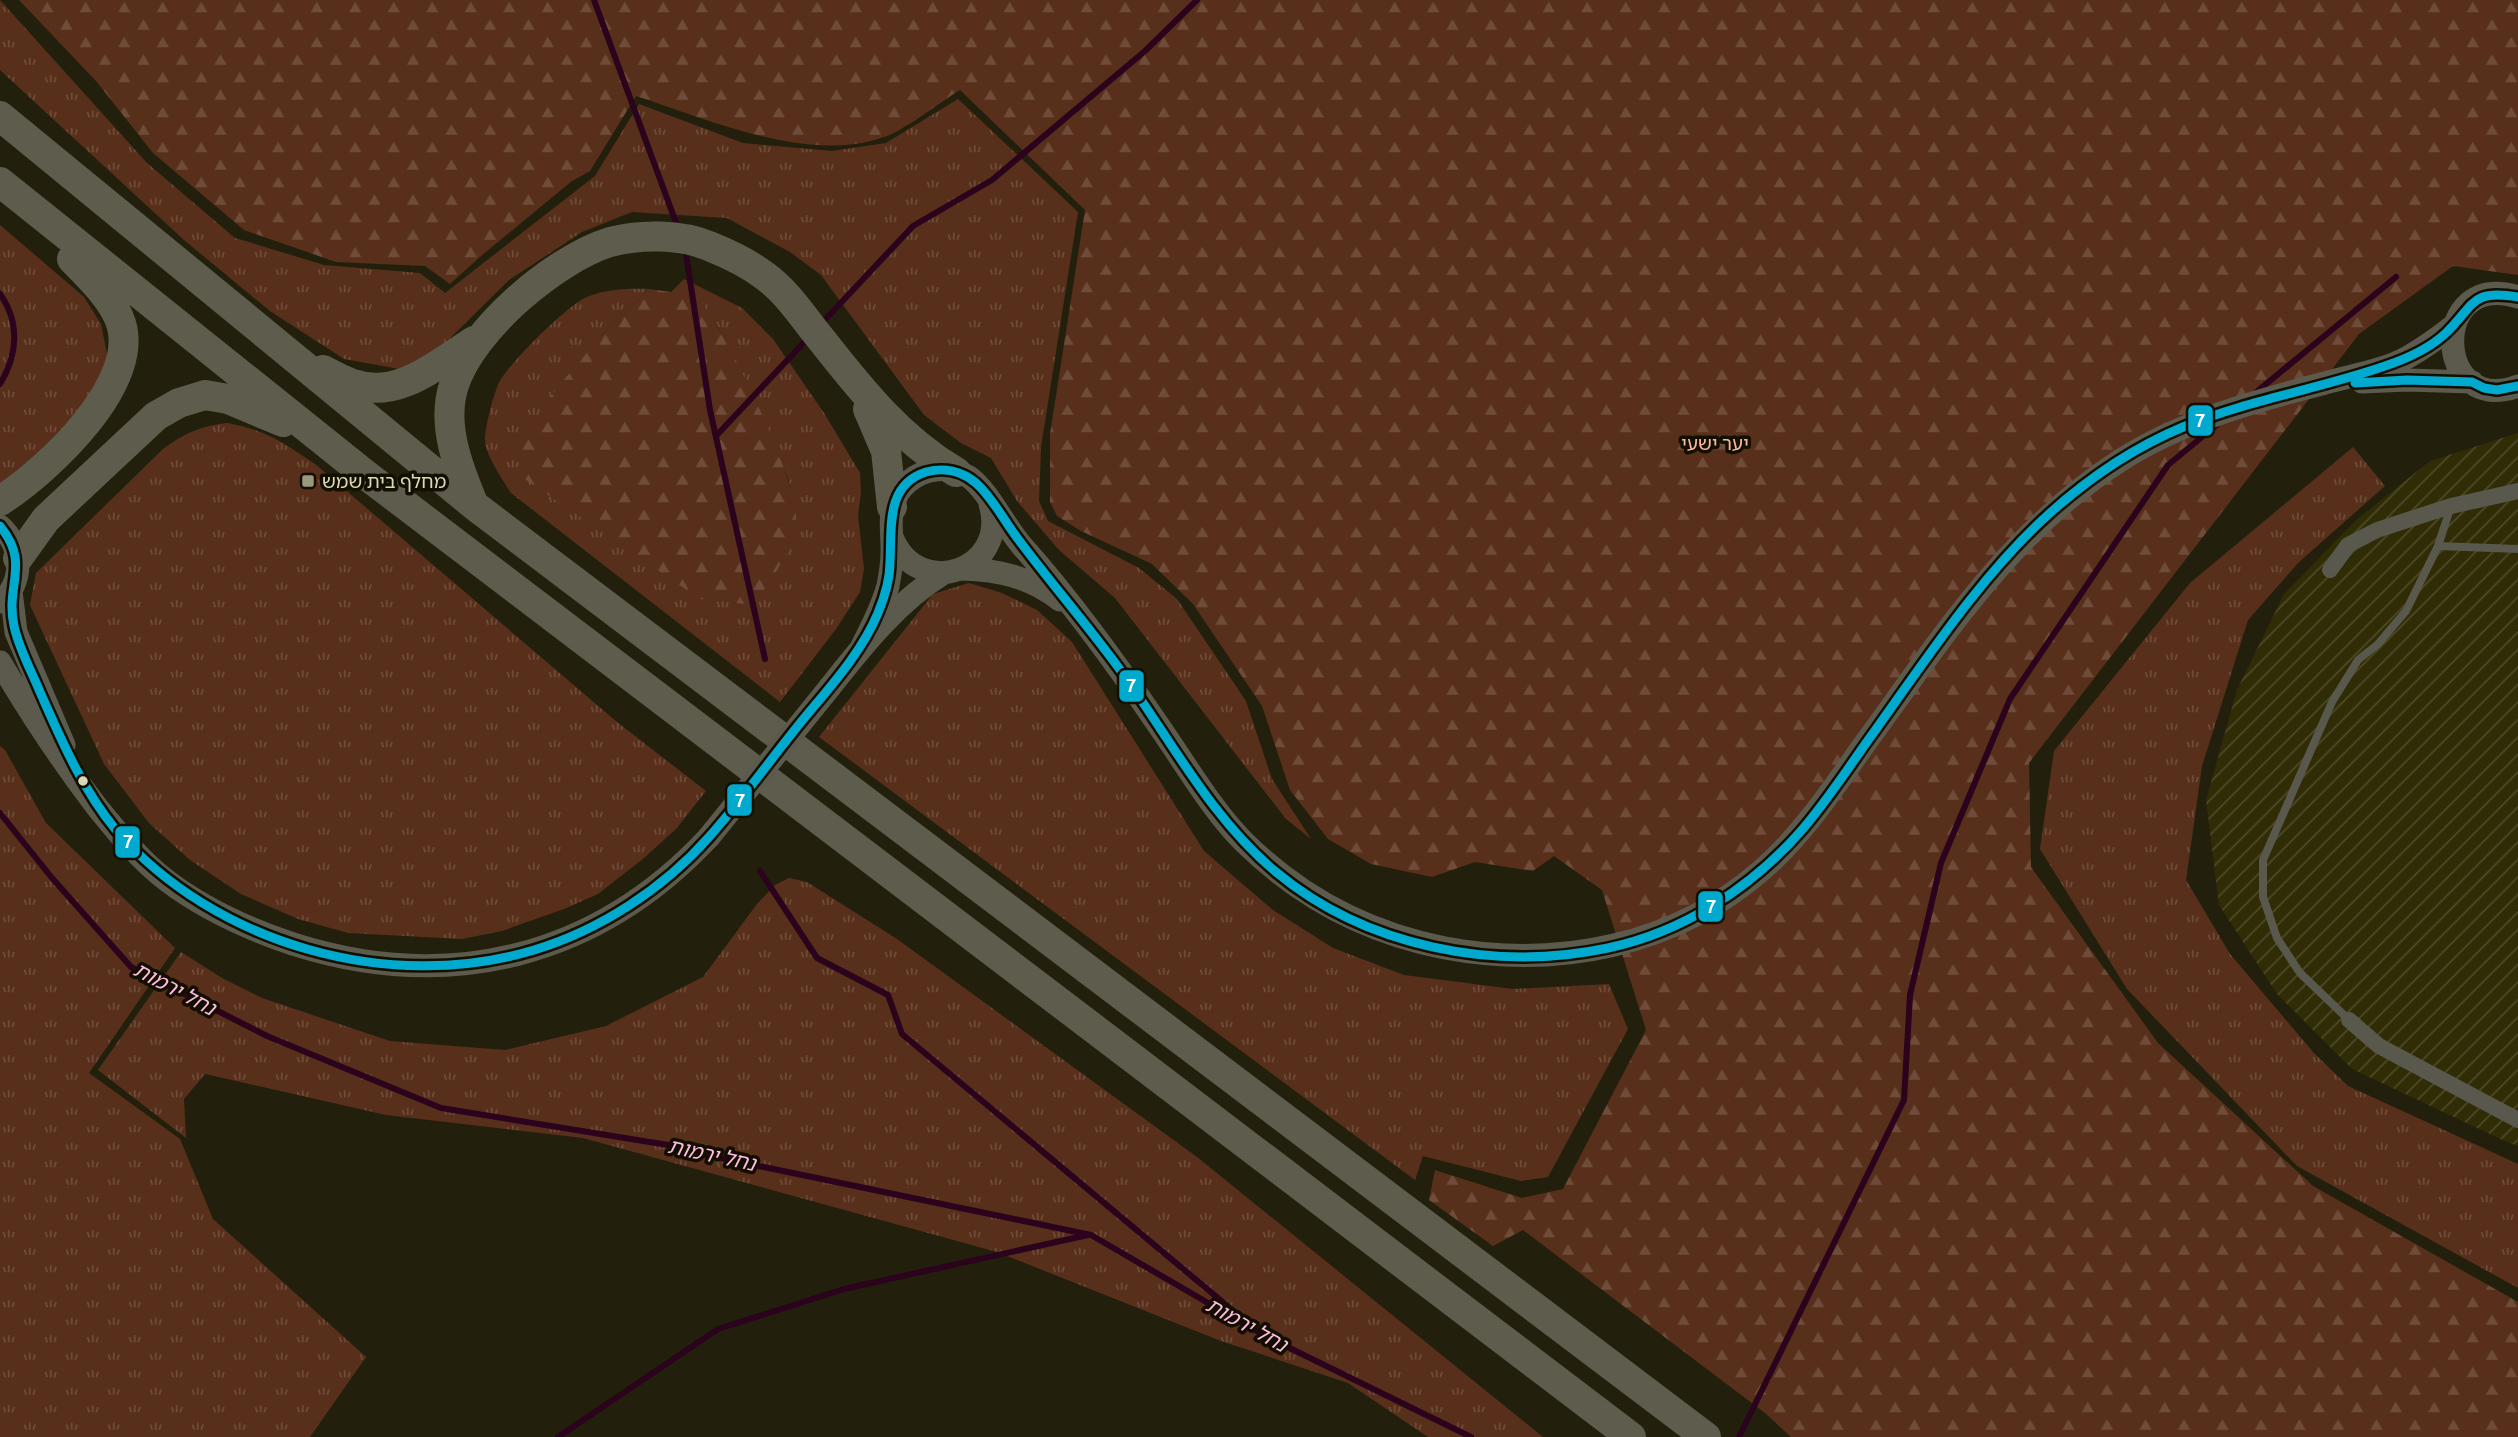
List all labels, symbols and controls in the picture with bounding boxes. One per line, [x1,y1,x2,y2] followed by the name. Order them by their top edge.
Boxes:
[2187,404,2214,437] line badge: 7
[2195,409,2205,431] text: 7
[1681,432,1749,454] park label: יער ישעי
[322,470,446,492] place label: מחלף בית שמש
[300,473,316,489] marker: מחלף בית שמש
[1118,669,1145,703] line badge: 7
[1126,674,1136,696] text: 7
[76,774,90,788] unlabelled marker
[726,783,753,817] line badge: 7
[735,789,745,811] text: 7
[114,825,141,859] line badge: 7
[123,830,133,852] text: 7
[1697,890,1724,923] line badge: 7
[1706,895,1716,917] text: 7
[130,957,222,1020] water label: נחל ירמות
[666,1133,760,1175] water label: נחל ירמות
[1202,1292,1293,1357] water label: נחל ירמות

